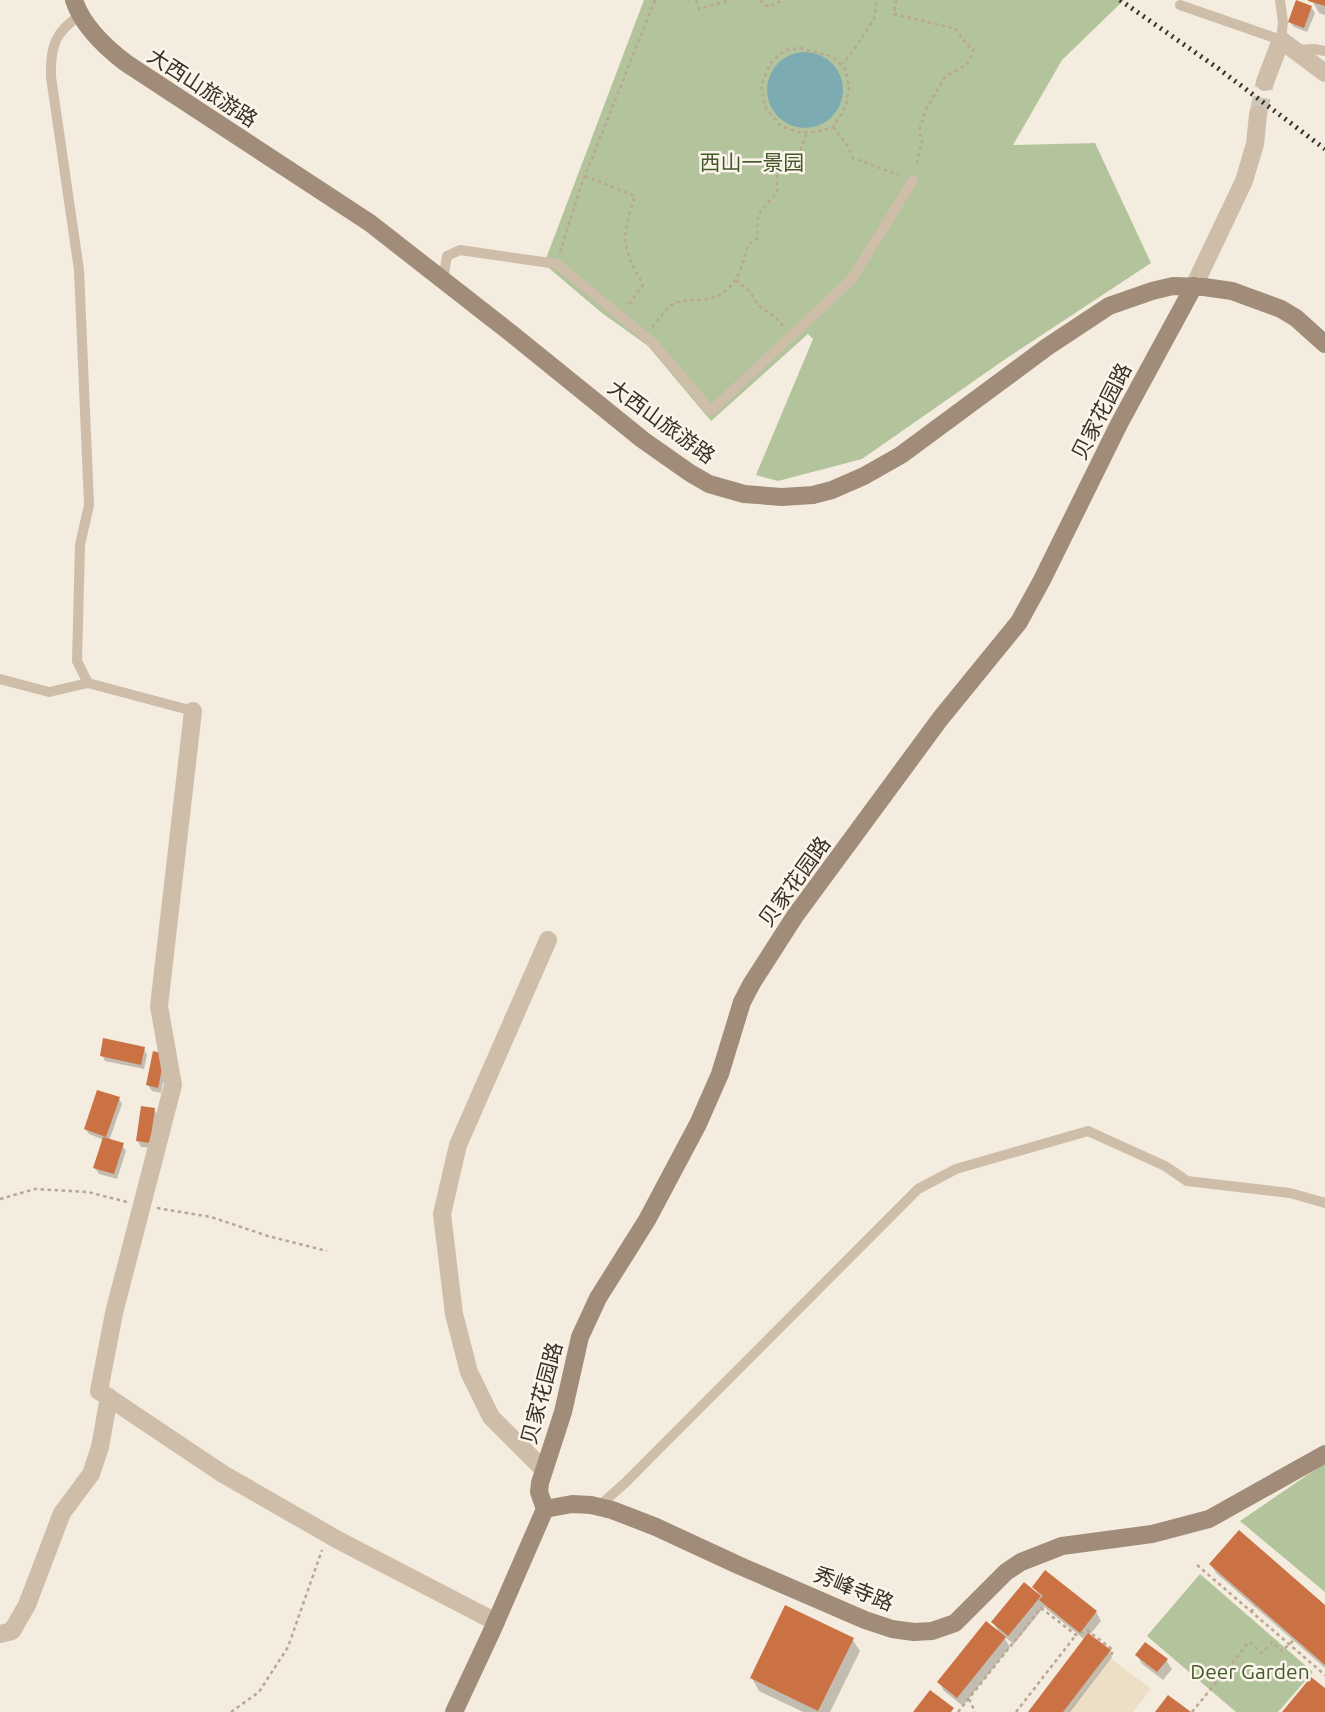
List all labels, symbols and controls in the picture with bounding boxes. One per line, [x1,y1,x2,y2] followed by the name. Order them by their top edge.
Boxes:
[144,43,262,131] street label: 大西山旅游路
[700,150,805,174] park label: 西山一景园
[1066,359,1136,463] street label: 贝家花园路
[604,374,720,468] street label: 大西山旅游路
[753,831,835,931] street label: 贝家花园路
[516,1339,566,1447] street label: 贝家花园路
[811,1561,897,1615] street label: 秀峰寺路
[1190,1659,1310,1683] park label: Deer Garden

